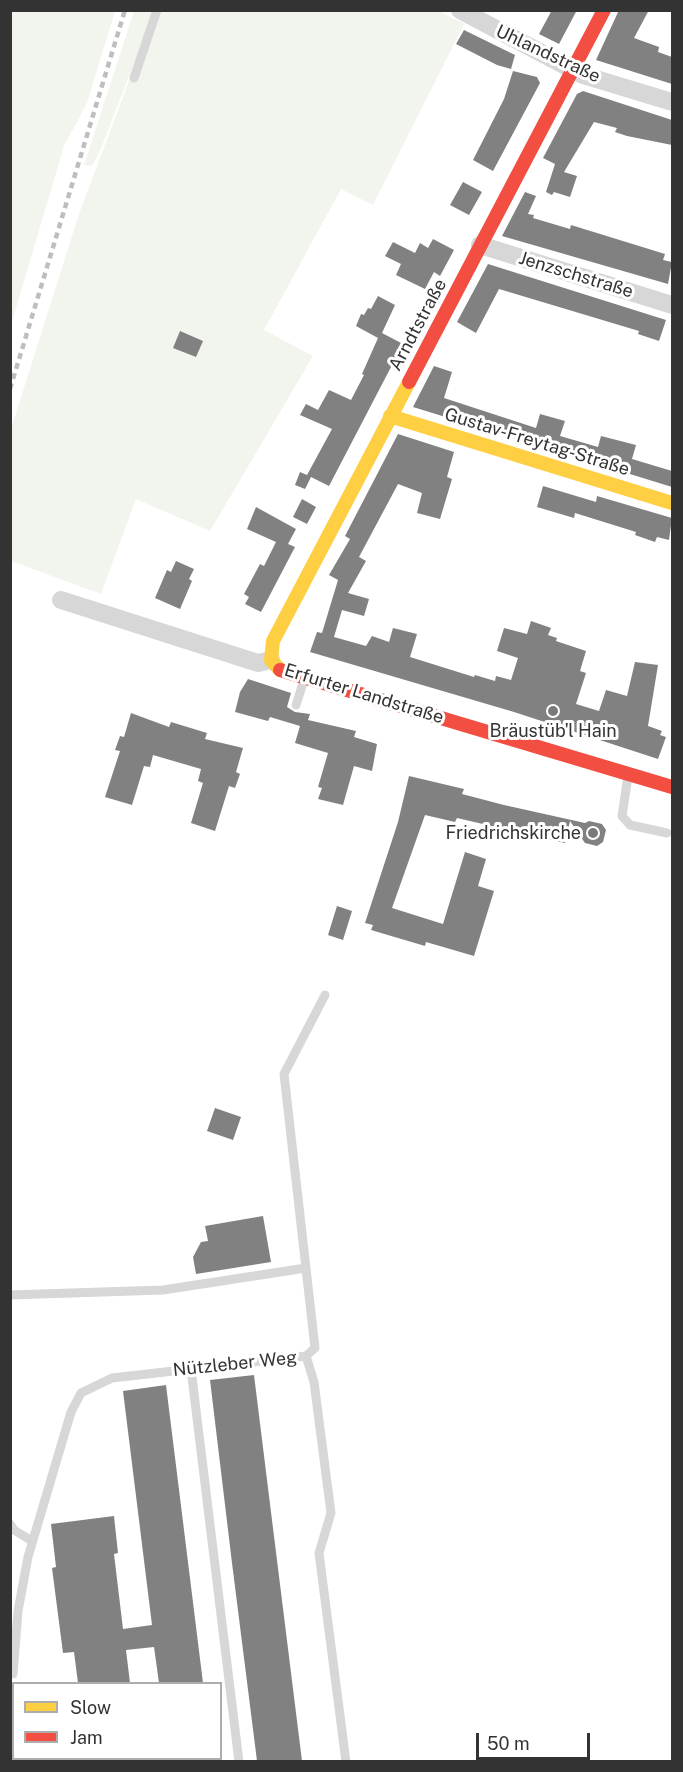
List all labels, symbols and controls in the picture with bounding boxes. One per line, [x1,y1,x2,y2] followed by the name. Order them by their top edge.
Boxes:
[492,20,604,88] street label: Uhlandstraße
[516,247,636,303] street label: Jenzschstraße
[385,275,451,375] street label: Arndtstraße
[442,404,632,480] street label: Gustav-Freytag-Straße
[282,659,446,729] street label: Erfurter Landstraße
[546,704,560,718] marker: Bräustüb'l Hain
[489,720,617,742] place label: Bräustüb'l Hain
[445,822,581,844] place label: Friedrichskirche
[586,826,600,840] marker: Friedrichskirche
[172,1347,298,1381] street label: Nützleber Weg
[12,1682,222,1760] legend
[70,1697,111,1718] text: Slow
[479,1721,593,1759] scale bar
[70,1727,103,1748] text: Jam
[487,1733,530,1754] text: 50 m

